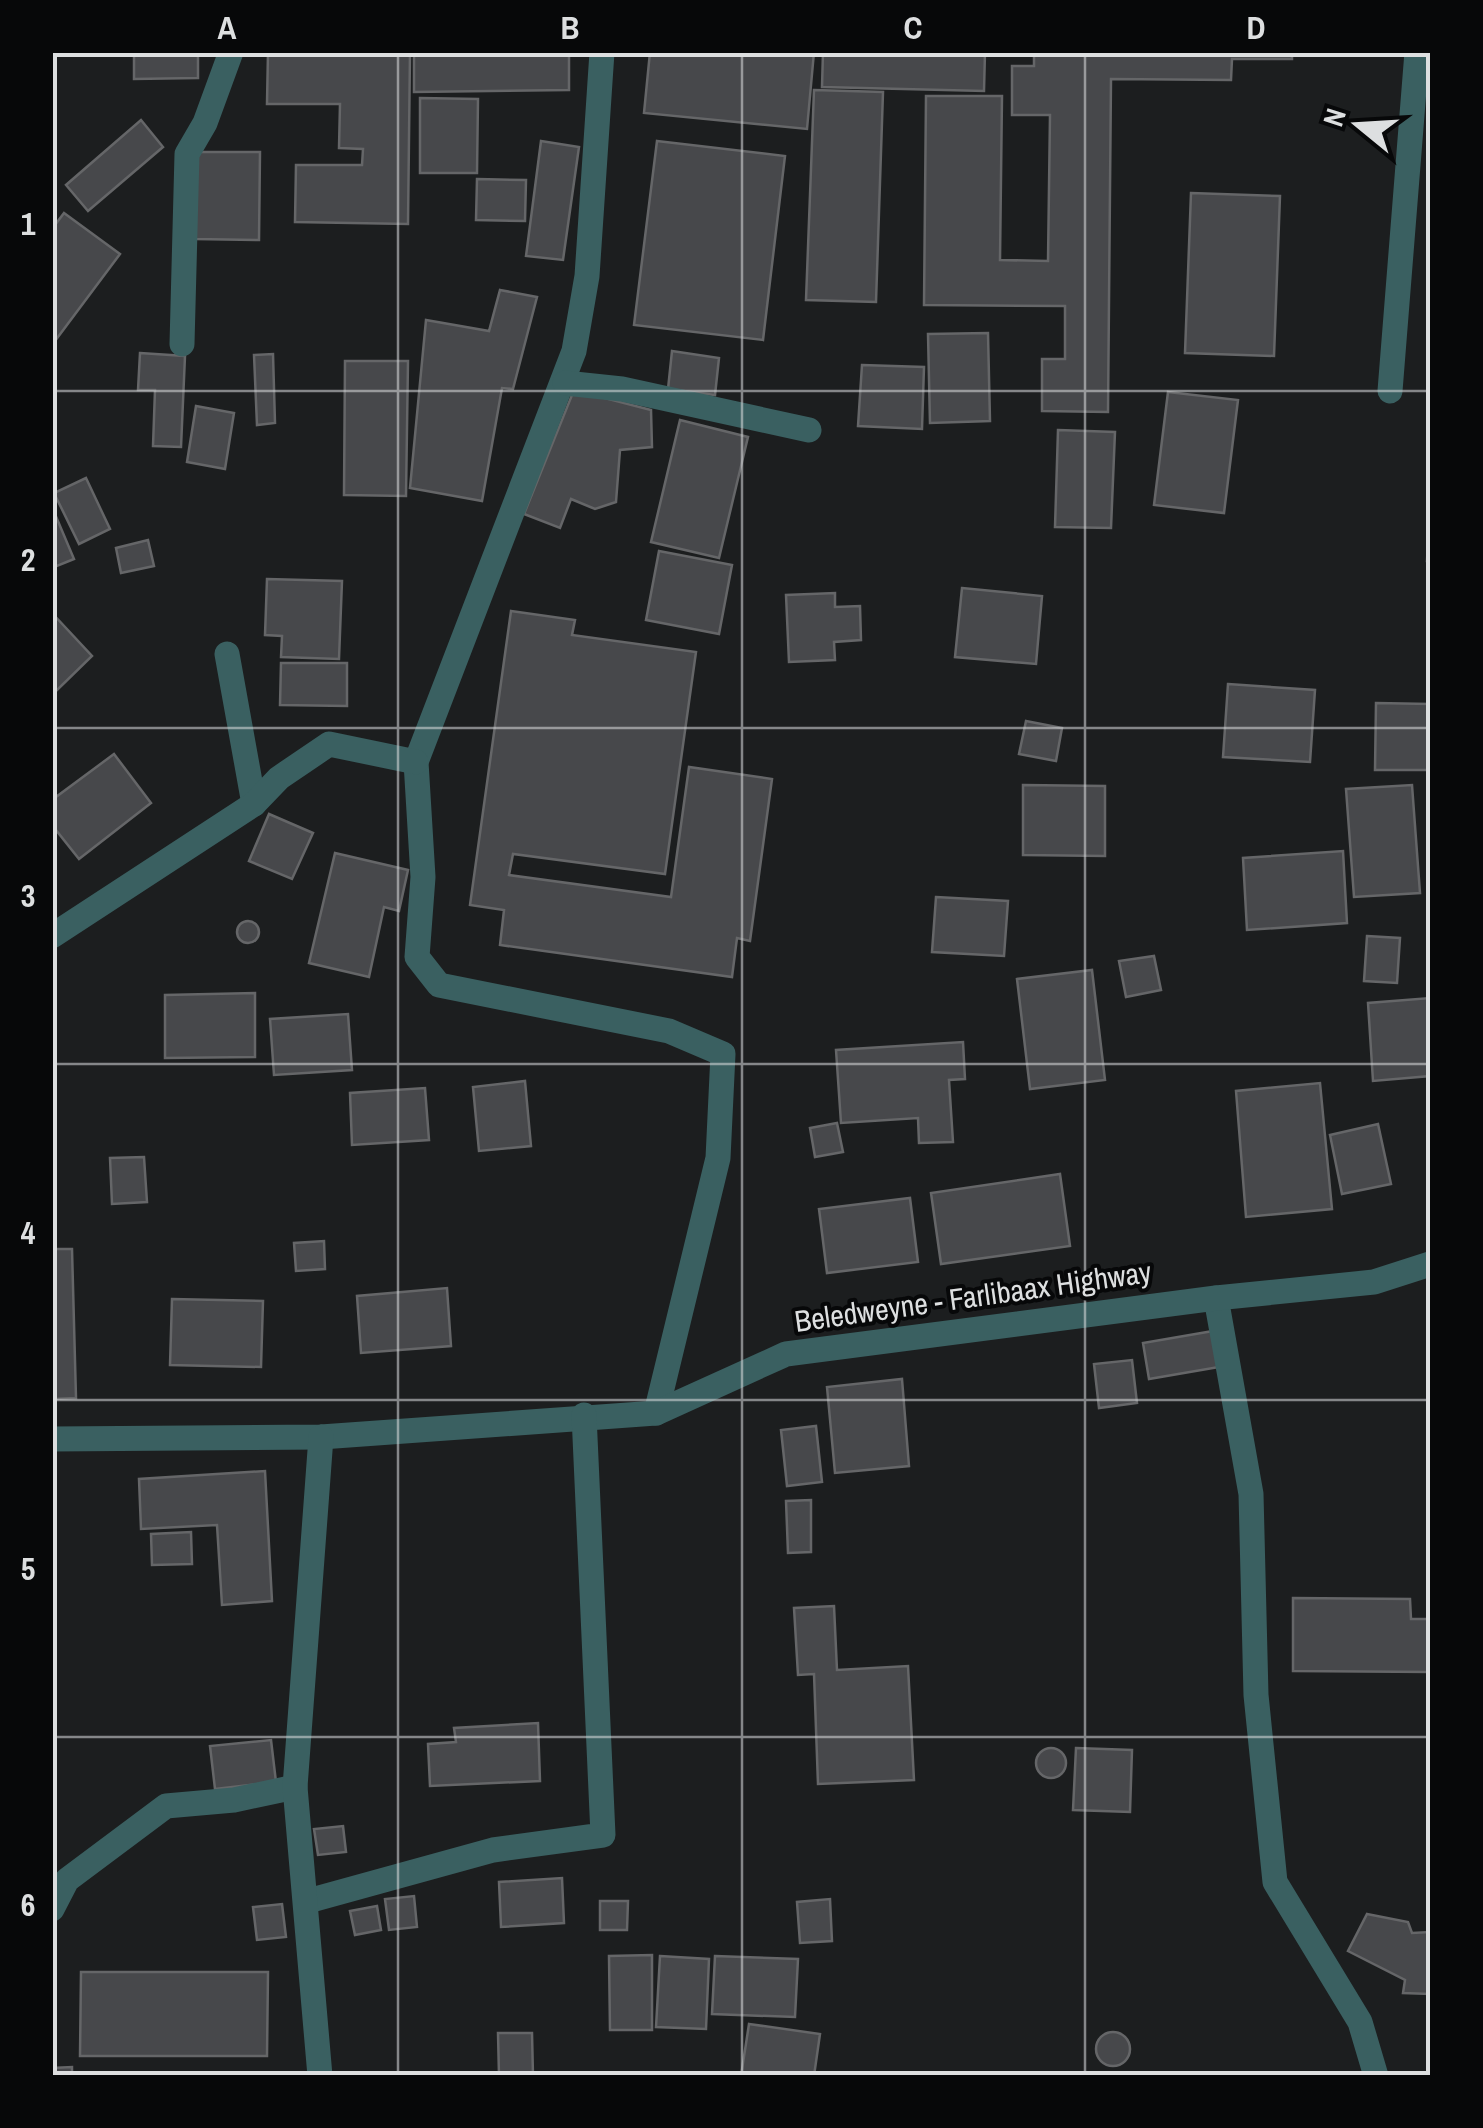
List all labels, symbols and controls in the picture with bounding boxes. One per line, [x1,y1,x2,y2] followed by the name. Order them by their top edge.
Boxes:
[218,6,237,49] text: A
[561,6,579,49] text: B
[904,6,922,49] text: C
[1247,6,1265,49] text: D
[1308,75,1408,175] north arrow
[1314,104,1355,131] text: N
[21,202,36,245] text: 1
[21,538,35,581] text: 2
[21,874,35,917] text: 3
[21,1211,36,1254] text: 4
[792,1251,1154,1341] street label: Beledweyne - Farlibaax Highway
[21,1547,35,1590] text: 5
[21,1883,35,1926] text: 6

